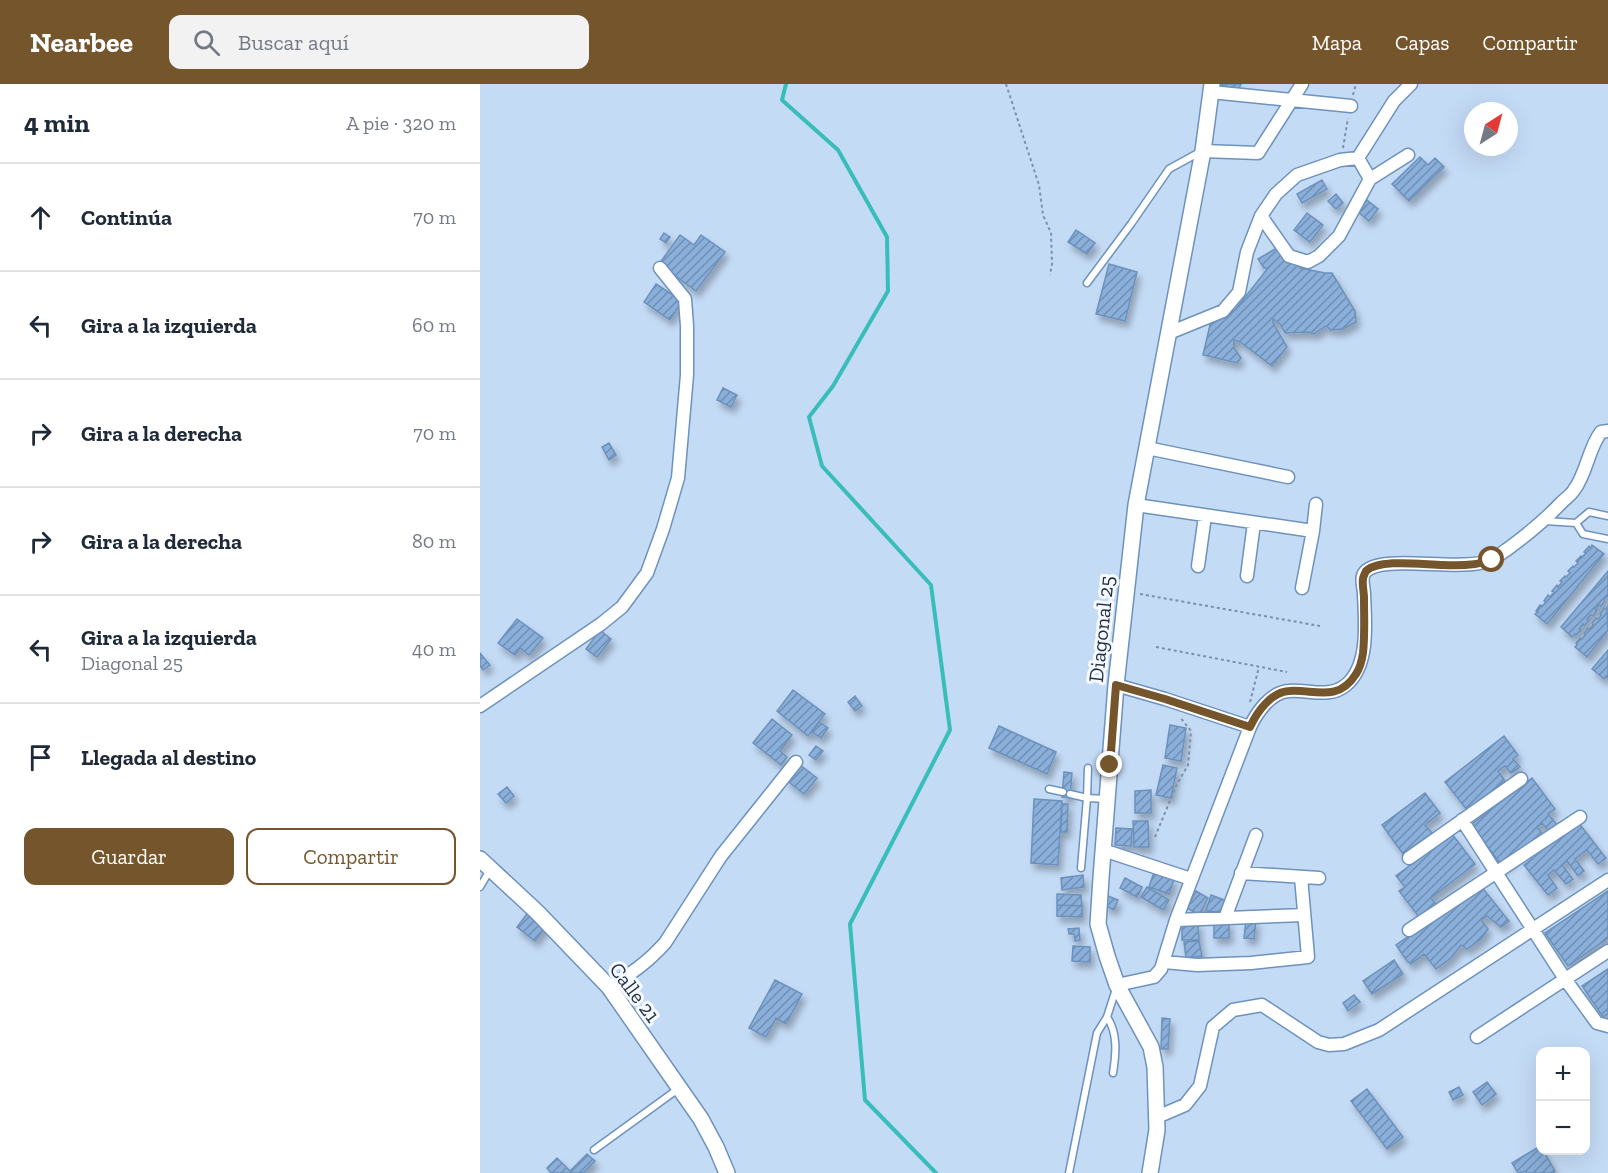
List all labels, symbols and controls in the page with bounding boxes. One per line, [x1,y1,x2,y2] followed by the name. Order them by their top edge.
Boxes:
[169,15,589,69] search box
[30,26,133,59] text: Nearbee
[190,26,223,59] icon: search
[238,29,349,56] text: Buscar aquí
[1312,30,1362,55] text: Mapa
[1395,30,1450,55] text: Capas
[1483,30,1578,55] text: Compartir
[1464,102,1518,156] north arrow
[24,107,90,139] text: 4 min
[346,111,456,135] text: A pie · 320 m
[24,201,57,234] icon: ahead
[81,204,172,231] text: Continúa
[413,205,456,229] text: 70 m
[24,309,57,342] icon: left
[81,312,257,339] text: Gira a la izquierda
[412,313,456,337] text: 60 m
[24,417,57,450] icon: right
[81,420,242,447] text: Gira a la derecha
[413,421,456,445] text: 70 m
[24,525,57,558] icon: right
[81,528,242,555] text: Gira a la derecha
[412,529,456,553] text: 80 m
[1478,546,1504,572] route start
[1083,574,1119,684] street label: Diagonal 25
[81,624,257,651] text: Gira a la izquierda
[24,633,57,666] icon: left
[412,637,456,661] text: 40 m
[81,651,183,675] text: Diagonal 25
[24,741,57,774] icon: arrive
[81,744,256,771] text: Llegada al destino
[1096,751,1122,777] route end
[24,828,234,885] button: Guardar
[246,828,456,885] button: Compartir
[604,957,666,1027] street label: Calle 21
[1536,1047,1590,1155] map controls
[1536,1047,1590,1101] button: +
[1536,1101,1590,1155] button: −

